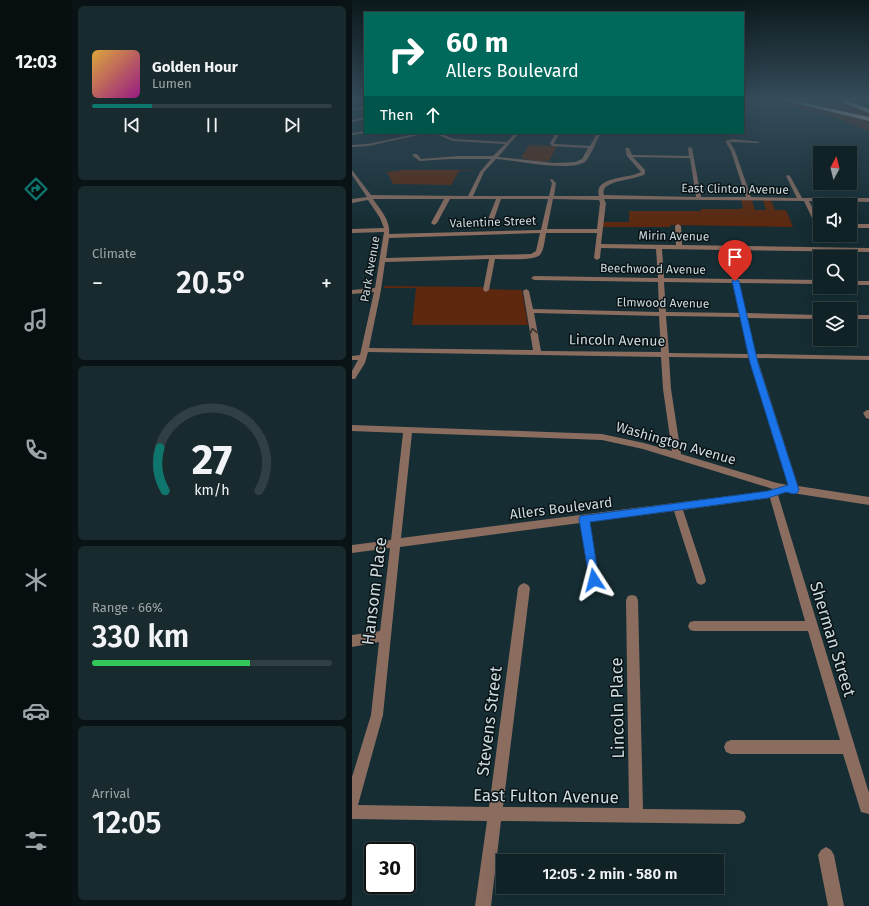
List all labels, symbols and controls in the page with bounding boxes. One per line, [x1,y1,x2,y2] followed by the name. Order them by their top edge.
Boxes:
[446,26,508,59] text: 60 m
[380,28,432,80] icon: right
[15,51,57,73] text: 12:03
[152,58,238,76] text: Golden Hour
[446,60,579,82] text: Allers Boulevard
[152,76,192,91] text: Lumen
[422,104,444,126] icon: ahead
[380,106,414,124] text: Then
[121,114,143,136] icon: previous
[201,114,223,136] icon: pause
[281,114,303,136] icon: next
[813,146,857,190] north arrow
[813,146,857,346] map controls
[22,175,50,203] icon: directions
[681,181,789,197] street label: East Clinton Avenue
[813,198,857,242] button: sound
[449,213,537,231] street label: Valentine Street
[638,228,710,244] street label: Mirin Avenue
[357,235,383,303] street label: Park Avenue
[718,240,752,281] pin
[92,246,136,261] text: Climate
[724,246,746,268] icon: arrive
[813,250,857,294] button: search
[600,261,706,277] street label: Beechwood Avenue
[176,265,248,301] text: 20.5°
[92,270,103,297] text: −
[321,270,332,297] text: +
[616,295,710,311] street label: Elmwood Avenue
[813,302,857,346] button: layers
[22,306,50,334] icon: music
[530,328,538,334] one-way arrow
[569,331,665,350] street label: Lincoln Avenue
[614,418,738,469] street label: Washington Avenue
[192,435,232,485] text: 27
[22,436,50,464] icon: phone
[194,482,230,499] text: km/h
[509,494,613,523] street label: Allers Boulevard
[357,536,392,646] street label: Hansom Place
[573,559,615,601] position arrow
[22,566,50,594] icon: climate
[805,579,860,700] street label: Sherman Street
[92,600,163,615] text: Range · 66%
[92,619,189,655] text: 330 km
[606,657,629,759] street label: Lincoln Place
[472,664,507,777] street label: Stevens Street
[22,697,50,725] icon: car
[473,785,619,808] street label: East Fulton Avenue
[92,786,130,801] text: Arrival
[92,805,161,841] text: 12:05
[22,827,50,855] icon: filters
[364,842,416,894] speed limit sign: 30
[542,865,678,883] text: 12:05 · 2 min · 580 m

